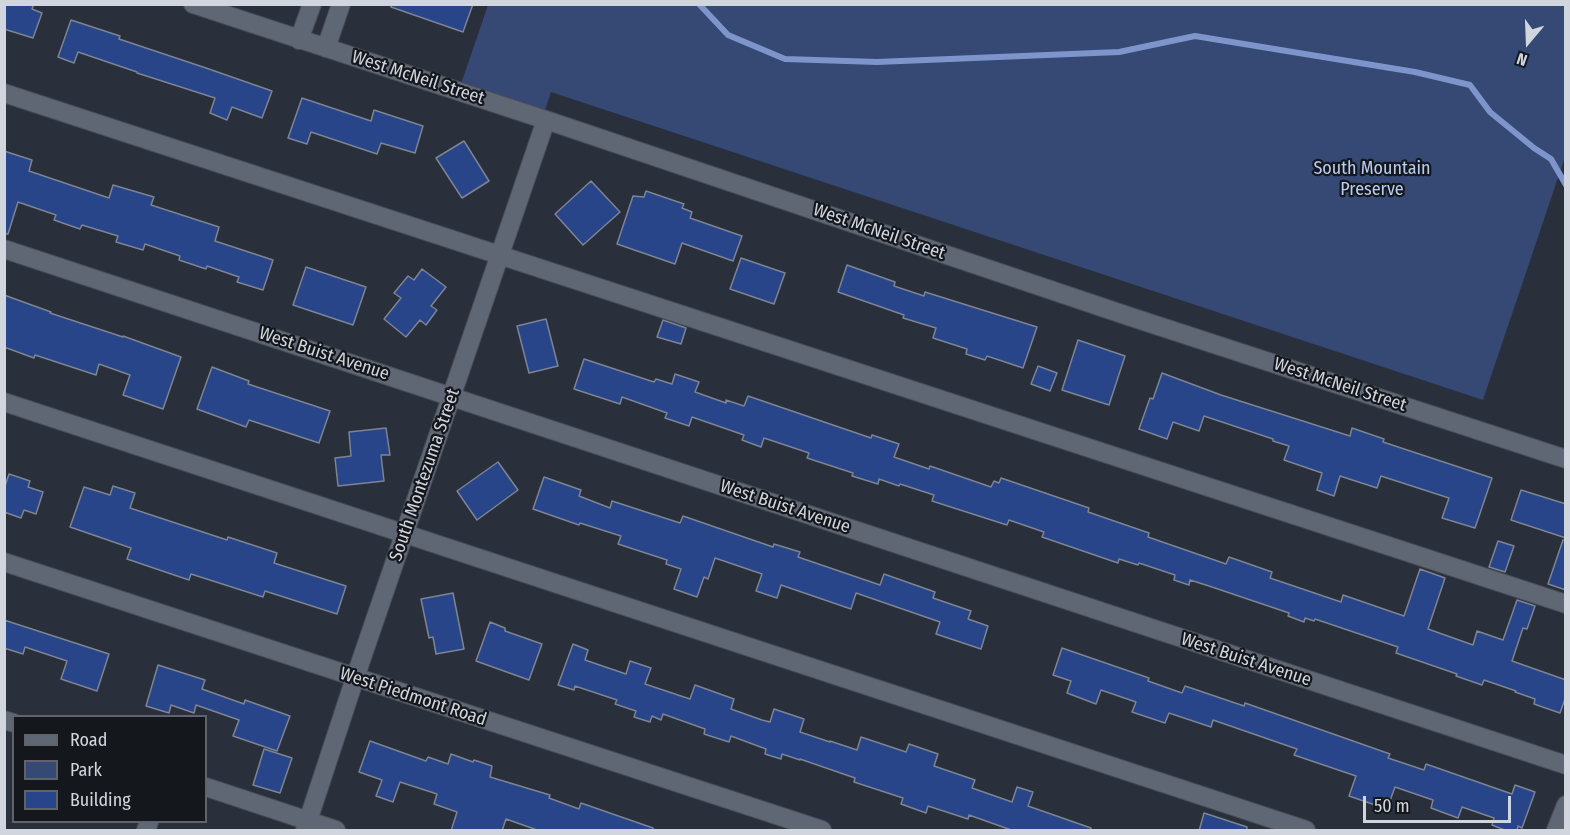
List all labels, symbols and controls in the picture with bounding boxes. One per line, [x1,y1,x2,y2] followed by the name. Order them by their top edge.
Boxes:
[1498,12,1558,72] north arrow
[349,46,487,110] street label: West McNeil Street
[1514,49,1530,70] text: N
[1313,158,1431,201] park label: South Mountain Preserve
[810,199,948,265] street label: West McNeil Street
[256,323,392,385] street label: West Buist Avenue
[1271,353,1409,417] street label: West McNeil Street
[385,386,465,564] street label: South Montezuma Street
[717,476,853,538] street label: West Buist Avenue
[1178,629,1314,691] street label: West Buist Avenue
[337,663,489,731] street label: West Piedmont Road
[12,715,207,823] legend
[70,729,107,751] text: Road
[70,759,102,781] text: Park
[1366,784,1514,822] scale bar
[70,789,131,811] text: Building
[1374,795,1410,817] text: 50 m

